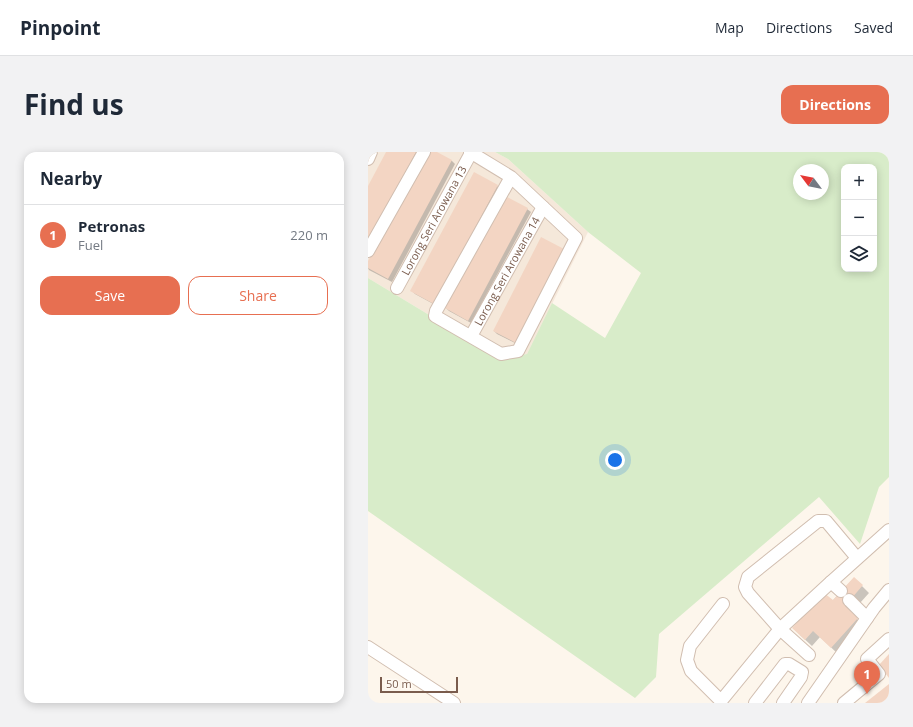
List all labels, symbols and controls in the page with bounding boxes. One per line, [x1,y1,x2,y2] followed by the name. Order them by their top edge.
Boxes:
[20,15,101,41] text: Pinpoint
[715,18,744,37] text: Map
[766,18,832,37] text: Directions
[854,18,893,37] text: Saved
[24,85,124,123] text: Find us
[781,85,889,124] button: Directions
[398,163,470,278] street label: Lorong Seri Arowana 13
[793,164,829,200] north arrow
[841,164,877,272] map controls
[841,164,877,200] button: +
[40,167,102,190] text: Nearby
[841,200,877,236] button: −
[470,213,543,328] street label: Lorong Seri Arowana 14
[78,216,145,236] text: Petronas
[49,226,57,244] text: 1
[290,226,328,244] text: 220 m
[78,236,103,254] text: Fuel
[841,236,877,272] button: layers
[40,276,180,315] button: Save
[188,276,328,315] button: Share
[605,450,625,470] your location
[854,661,880,694] pin: 1
[380,675,458,694] scale bar
[386,676,412,691] text: 50 m

